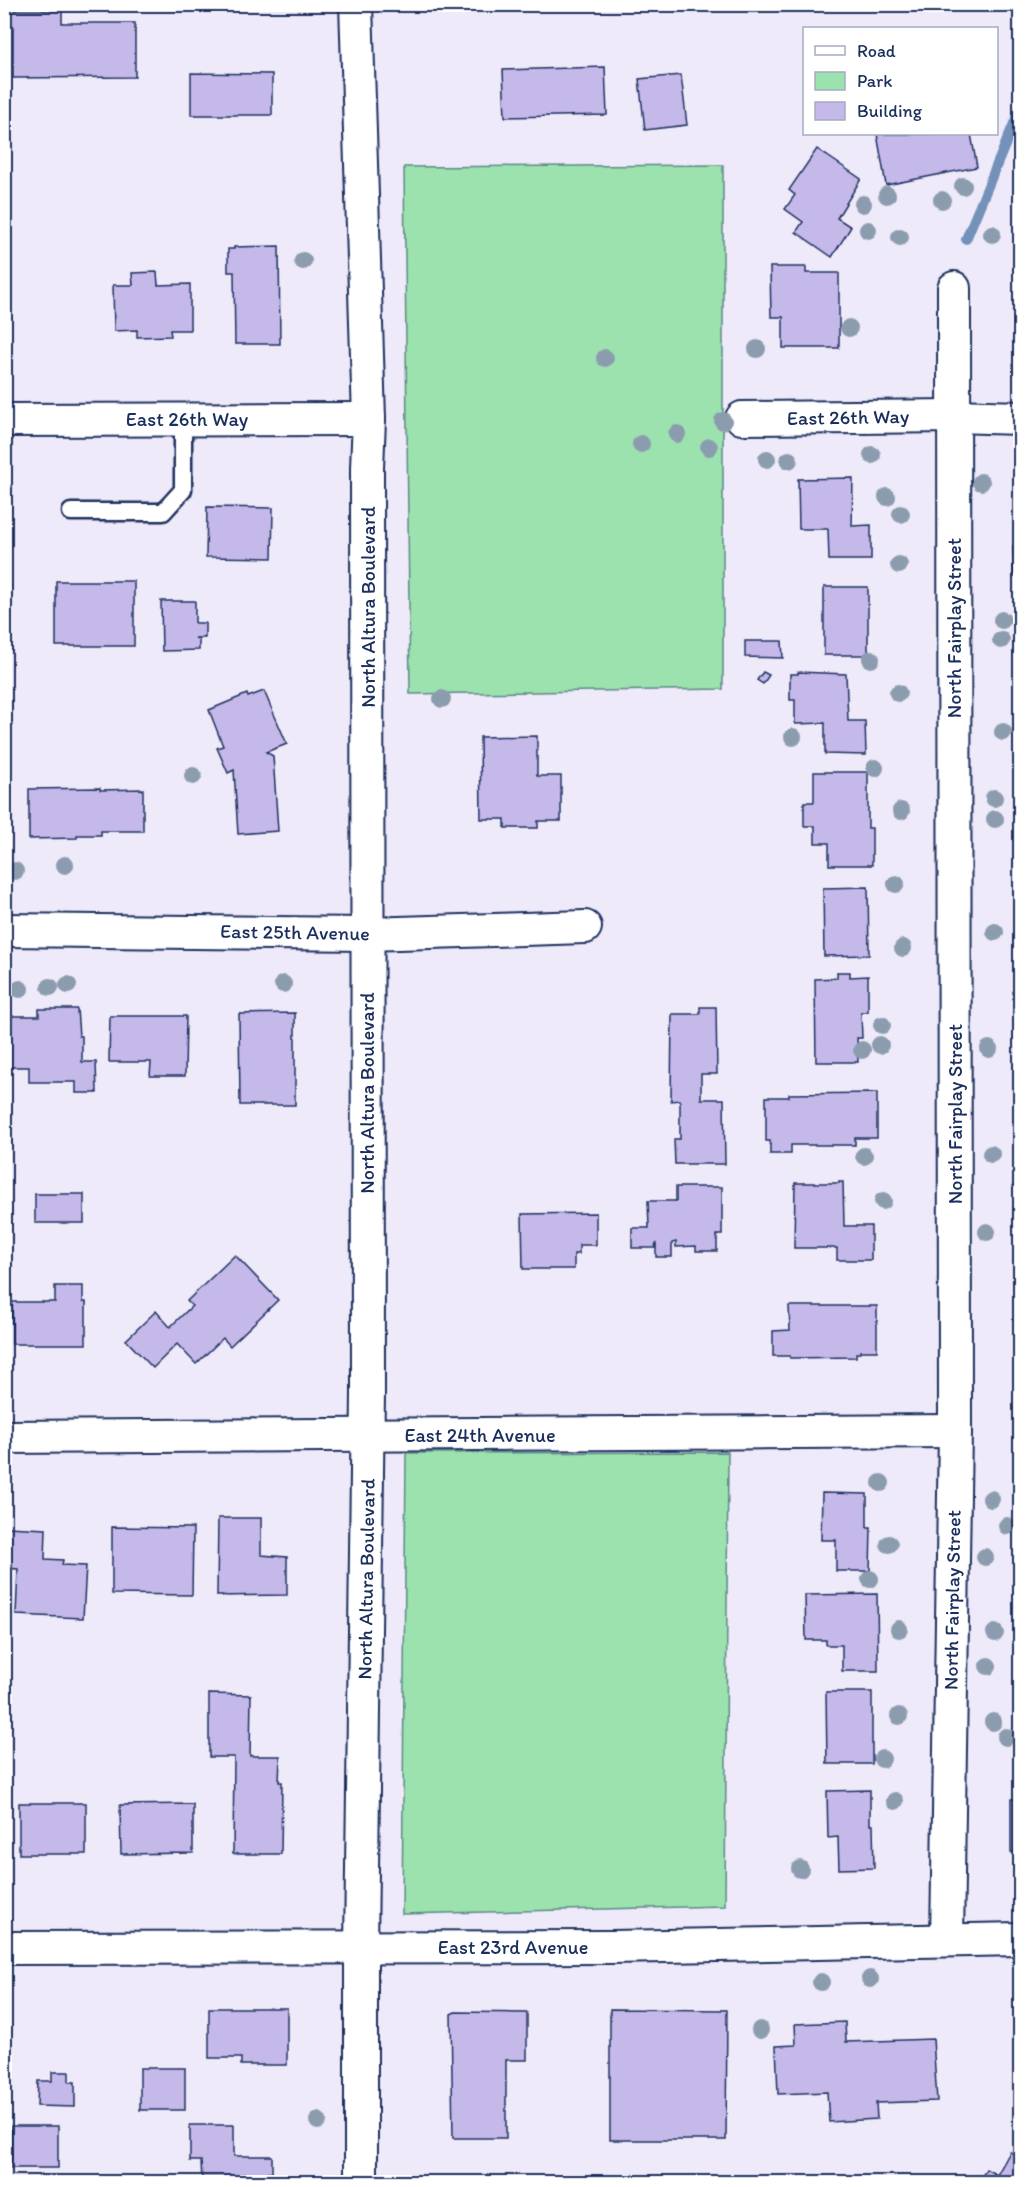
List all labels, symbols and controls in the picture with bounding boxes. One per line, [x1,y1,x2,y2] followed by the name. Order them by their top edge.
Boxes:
[803,27,998,135] legend
[857,40,896,62] text: Road
[857,70,892,92] text: Park
[857,100,923,122] text: Building
[787,404,910,430] street label: East 26th Way
[126,407,249,431] street label: East 26th Way
[356,506,380,708] street label: North Altura Boulevard
[942,538,966,718] street label: North Fairplay Street
[220,919,370,945] street label: East 25th Avenue
[355,992,379,1194] street label: North Altura Boulevard
[943,1024,967,1204] street label: North Fairplay Street
[404,1423,556,1447] street label: East 24th Avenue
[352,1478,380,1680] street label: North Altura Boulevard
[938,1510,966,1690] street label: North Fairplay Street
[438,1935,588,1959] street label: East 23rd Avenue

